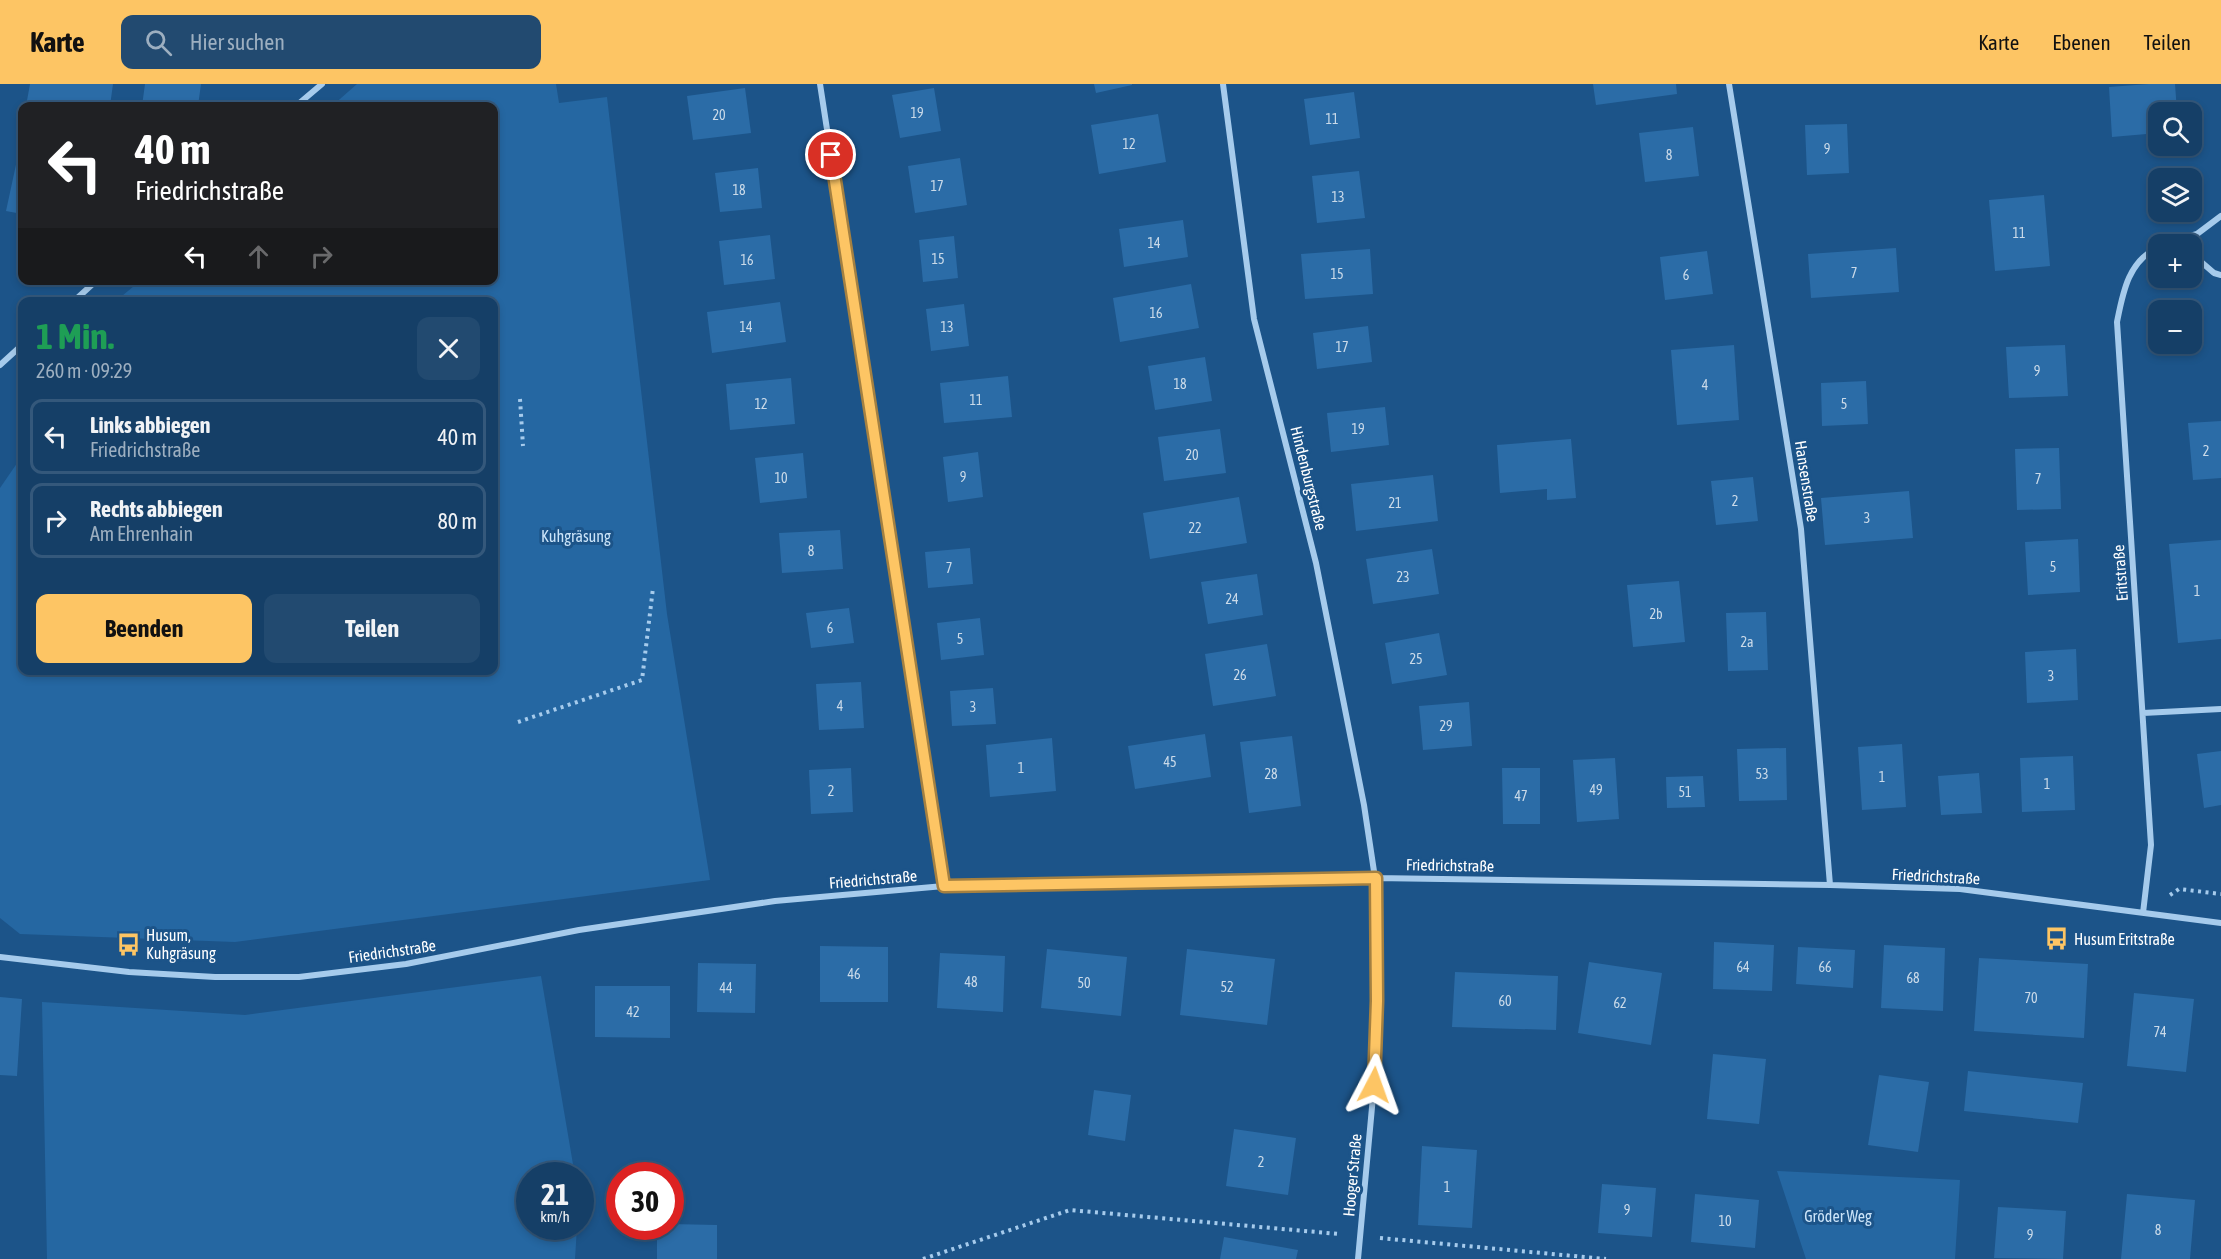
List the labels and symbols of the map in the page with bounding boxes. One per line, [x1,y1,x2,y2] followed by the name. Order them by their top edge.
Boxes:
[910,105,924,121] house number: 19
[712,107,726,123] house number: 20
[1325,111,1339,127] house number: 11
[805,129,856,180] pin
[1122,136,1136,152] house number: 12
[1824,141,1830,157] house number: 9
[1666,147,1673,163] house number: 8
[930,178,944,194] house number: 17
[732,182,746,198] house number: 18
[1331,189,1345,205] house number: 13
[2012,225,2026,241] house number: 11
[1147,235,1161,251] house number: 14
[931,251,945,267] house number: 15
[740,252,754,268] house number: 16
[1851,265,1857,281] house number: 7
[1330,266,1344,282] house number: 15
[1683,267,1690,283] house number: 6
[1149,305,1163,321] house number: 16
[739,319,753,335] house number: 14
[940,319,954,335] house number: 13
[1335,339,1349,355] house number: 17
[2034,363,2040,379] house number: 9
[1173,376,1187,392] house number: 18
[1702,377,1709,393] house number: 4
[969,392,983,408] house number: 11
[754,396,768,412] house number: 12
[1841,396,1847,412] house number: 5
[1351,421,1365,437] house number: 19
[1286,424,1331,532] street label: Hindenburgstraße
[1792,439,1822,523] street label: Hansenstraße
[2203,443,2209,459] house number: 2
[1185,447,1199,463] house number: 20
[960,469,966,485] house number: 9
[774,470,788,486] house number: 10
[2035,471,2041,487] house number: 7
[1732,493,1738,509] house number: 2
[1388,495,1402,511] house number: 21
[1864,510,1870,526] house number: 3
[1188,520,1202,536] house number: 22
[541,527,611,546] park label: Kuhgräsung
[808,543,815,559] house number: 8
[2109,544,2131,602] street label: Eritstraße
[2050,559,2056,575] house number: 5
[946,560,952,576] house number: 7
[1396,569,1410,585] house number: 23
[2194,583,2200,599] house number: 1
[1225,591,1239,607] house number: 24
[1649,606,1663,622] house number: 2b
[827,620,834,636] house number: 6
[957,631,963,647] house number: 5
[1740,634,1754,650] house number: 2a
[1409,651,1423,667] house number: 25
[1233,667,1247,683] house number: 26
[2048,668,2054,684] house number: 3
[837,698,844,714] house number: 4
[970,699,976,715] house number: 3
[1439,718,1453,734] house number: 29
[1163,754,1177,770] house number: 45
[1018,760,1024,776] house number: 1
[1264,766,1278,782] house number: 28
[1755,766,1769,782] house number: 53
[1879,769,1885,785] house number: 1
[2044,776,2050,792] house number: 1
[1589,782,1603,798] house number: 49
[828,783,834,799] house number: 2
[1678,784,1692,800] house number: 51
[1514,788,1528,804] house number: 47
[1406,855,1494,875] street label: Friedrichstraße
[1891,865,1981,887] street label: Friedrichstraße
[828,866,918,892] street label: Friedrichstraße
[146,926,216,963] place label: Husum, Kuhgräsung
[2043,926,2069,952] bus stop icon: Husum Eritstraße
[2074,930,2175,948] place label: Husum Eritstraße
[115,931,141,957] bus stop icon: Husum, Kuhgräsung
[347,936,437,966] street label: Friedrichstraße
[1736,959,1750,975] house number: 64
[1818,959,1832,975] house number: 66
[847,966,861,982] house number: 46
[1906,970,1920,986] house number: 68
[964,974,978,990] house number: 48
[1077,975,1091,991] house number: 50
[1220,979,1234,995] house number: 52
[719,980,733,996] house number: 44
[2024,990,2038,1006] house number: 70
[1498,993,1512,1009] house number: 60
[1613,995,1627,1011] house number: 62
[626,1004,640,1020] house number: 42
[2153,1024,2167,1040] house number: 74
[1342,1053,1406,1117] position arrow
[1339,1133,1366,1217] street label: Hooger Straße
[1258,1154,1264,1170] house number: 2
[606,1162,684,1240] speed limit sign: 30
[1444,1179,1450,1195] house number: 1
[1624,1202,1630,1218] house number: 9
[1804,1207,1872,1226] park label: Gröder Weg
[1718,1213,1732,1229] house number: 10
[2155,1222,2162,1238] house number: 8
[2027,1227,2033,1243] house number: 9

